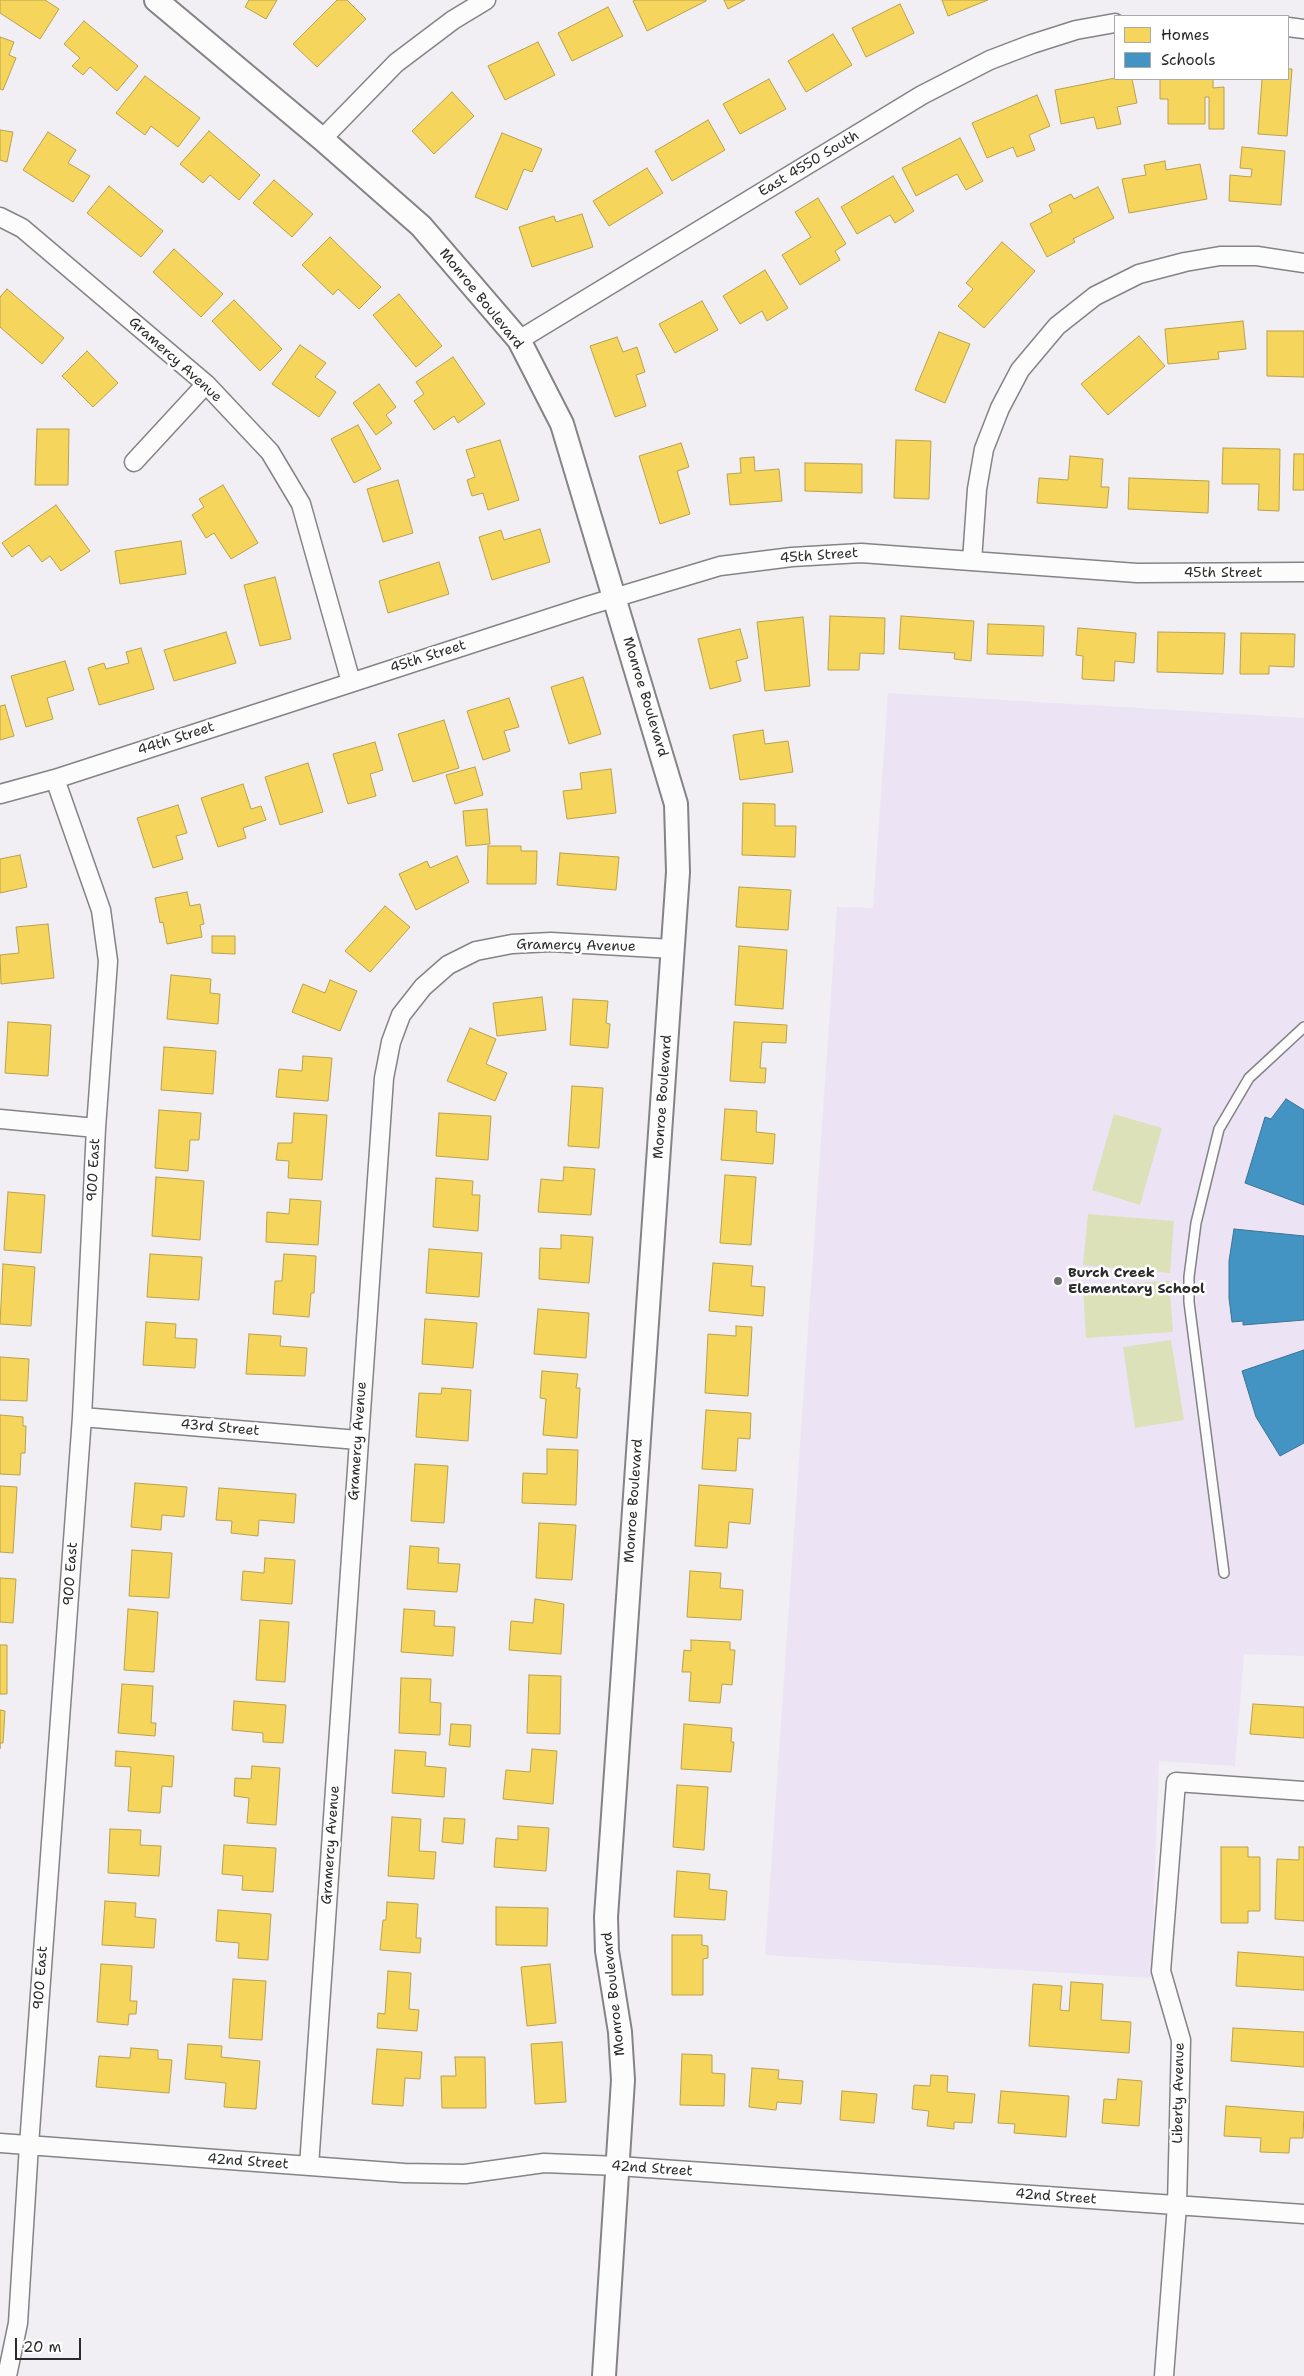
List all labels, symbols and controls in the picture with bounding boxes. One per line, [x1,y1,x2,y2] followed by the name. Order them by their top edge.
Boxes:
[1114,15,1289,80] legend
[1161,25,1209,45] text: Homes
[1161,50,1216,70] text: Schools
[756,127,862,201] street label: East 4550 South
[435,245,527,353] street label: Monroe Boulevard
[125,314,225,406] street label: Gramercy Avenue
[779,545,859,567] street label: 45th Street
[1184,565,1262,581] street label: 45th Street
[619,635,671,759] street label: Monroe Boulevard
[388,637,468,677] street label: 45th Street
[136,719,216,759] street label: 44th Street
[516,937,636,955] street label: Gramercy Avenue
[650,1034,676,1160] street label: Monroe Boulevard
[84,1138,104,1202] street label: 900 East
[1068,1265,1205,1298] place label: Burch Creek Elementary School
[1052,1275,1064,1287] marker: Burch Creek Elementary School
[345,1381,371,1501] street label: Gramercy Avenue
[180,1416,260,1440] street label: 43rd Street
[621,1438,647,1564] street label: Monroe Boulevard
[60,1542,82,1606] street label: 900 East
[318,1785,344,1905] street label: Gramercy Avenue
[599,1931,629,2057] street label: Monroe Boulevard
[30,1946,52,2010] street label: 900 East
[1170,2042,1188,2144] street label: Liberty Avenue
[207,2151,289,2173] street label: 42nd Street
[611,2158,693,2180] street label: 42nd Street
[1015,2186,1097,2208] street label: 42nd Street
[18,2328,84,2360] scale bar
[23,2337,62,2357] text: 20 m

